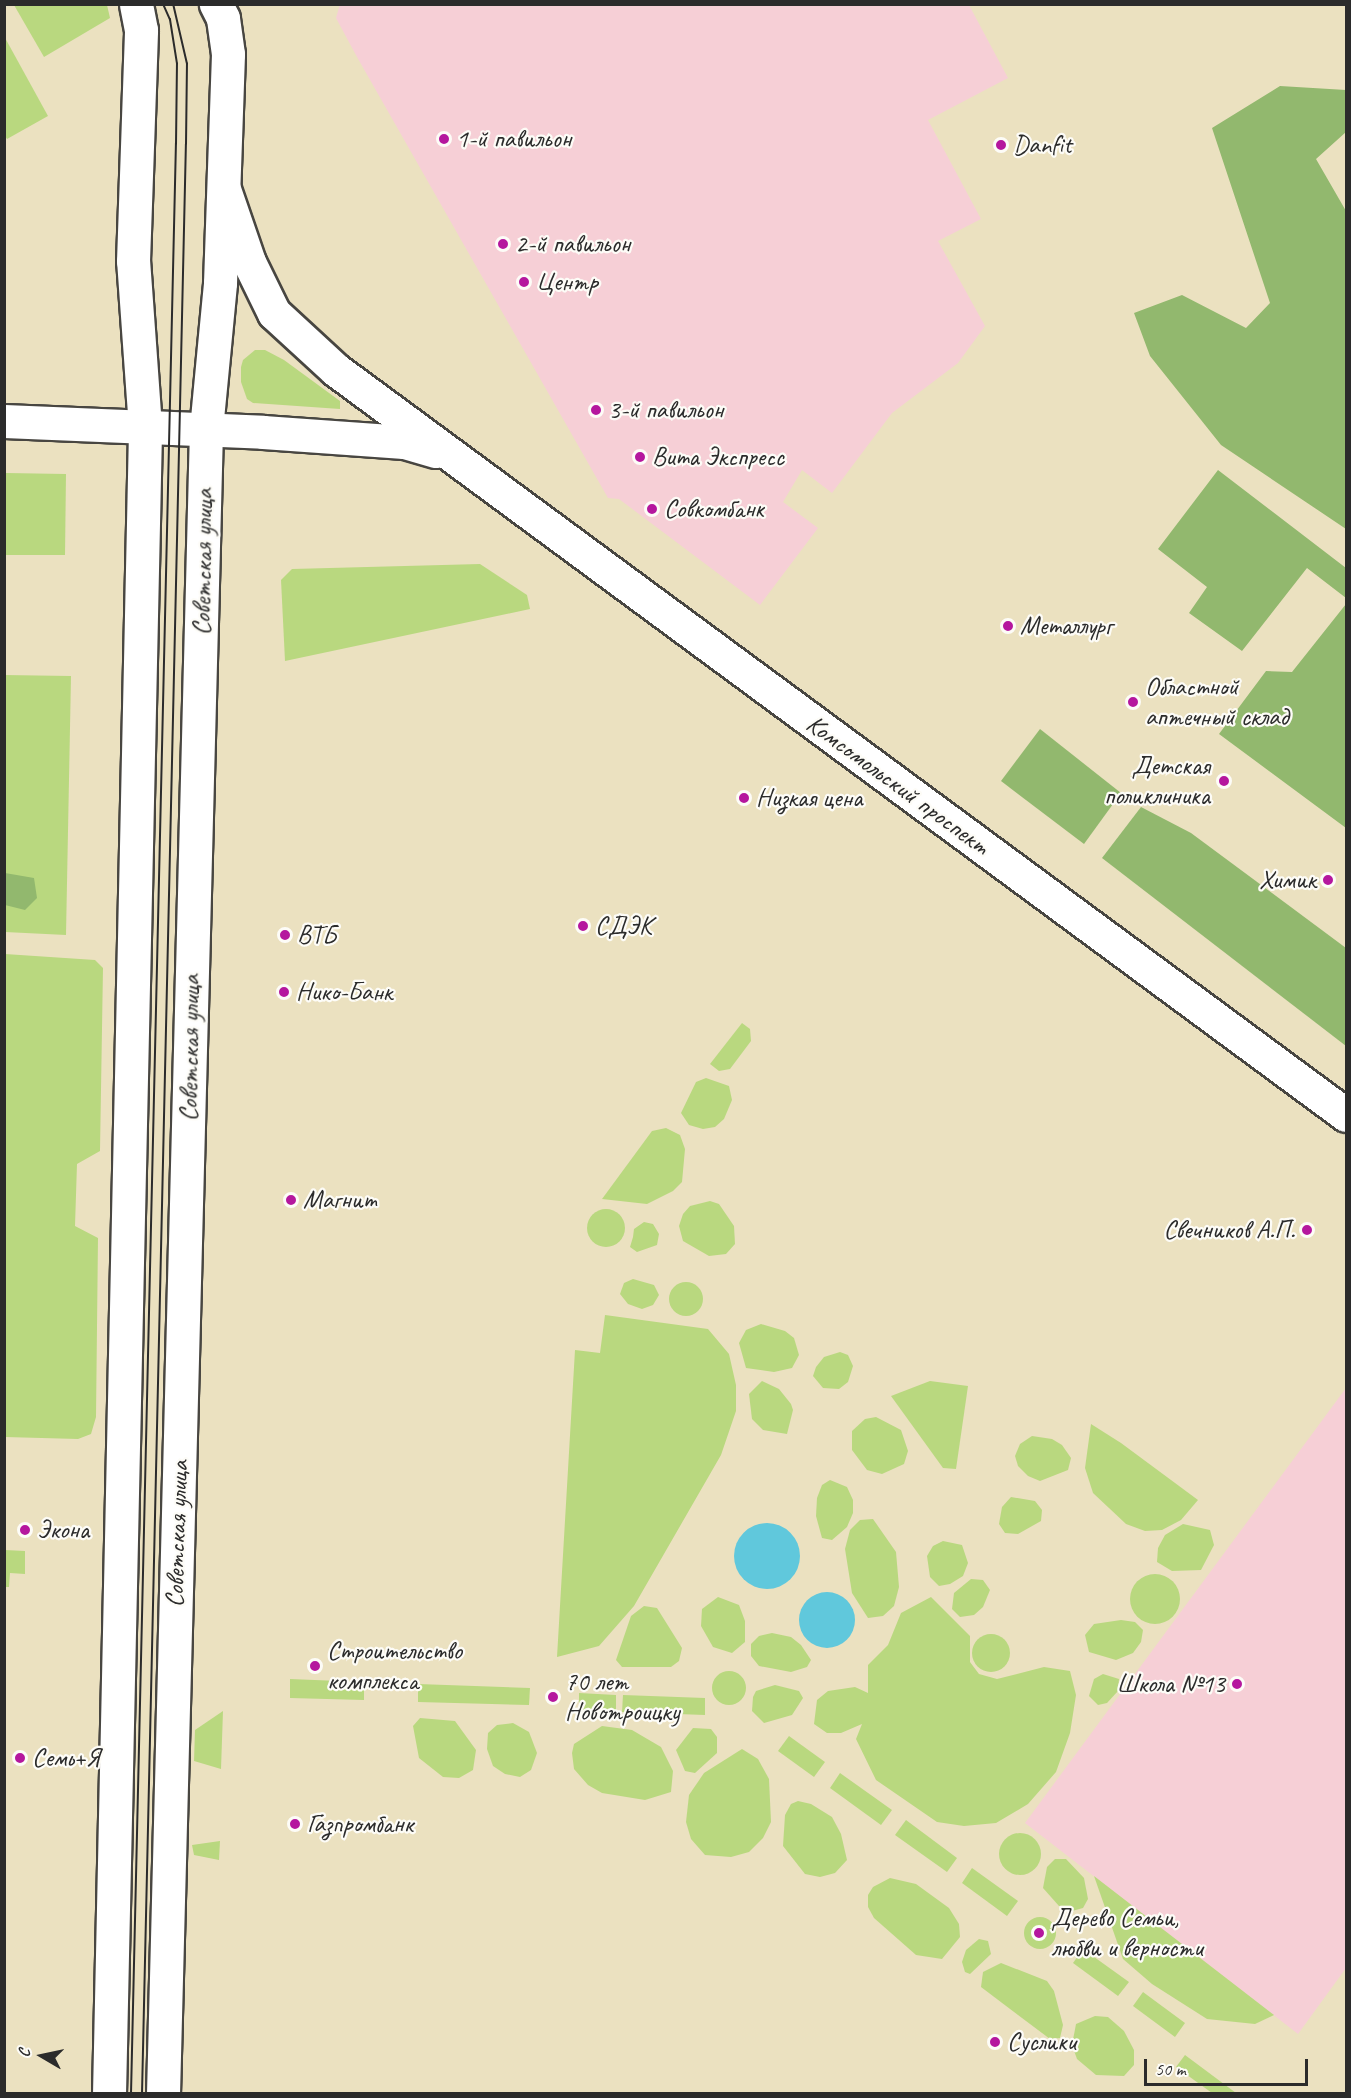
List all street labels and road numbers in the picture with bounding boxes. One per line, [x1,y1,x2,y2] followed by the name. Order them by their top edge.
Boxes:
[186,487,220,637] street label: Советская улица
[800,708,996,862] street label: Комсомольский проспект
[173,973,207,1123] street label: Советская улица
[159,1459,195,1609] street label: Советская улица

